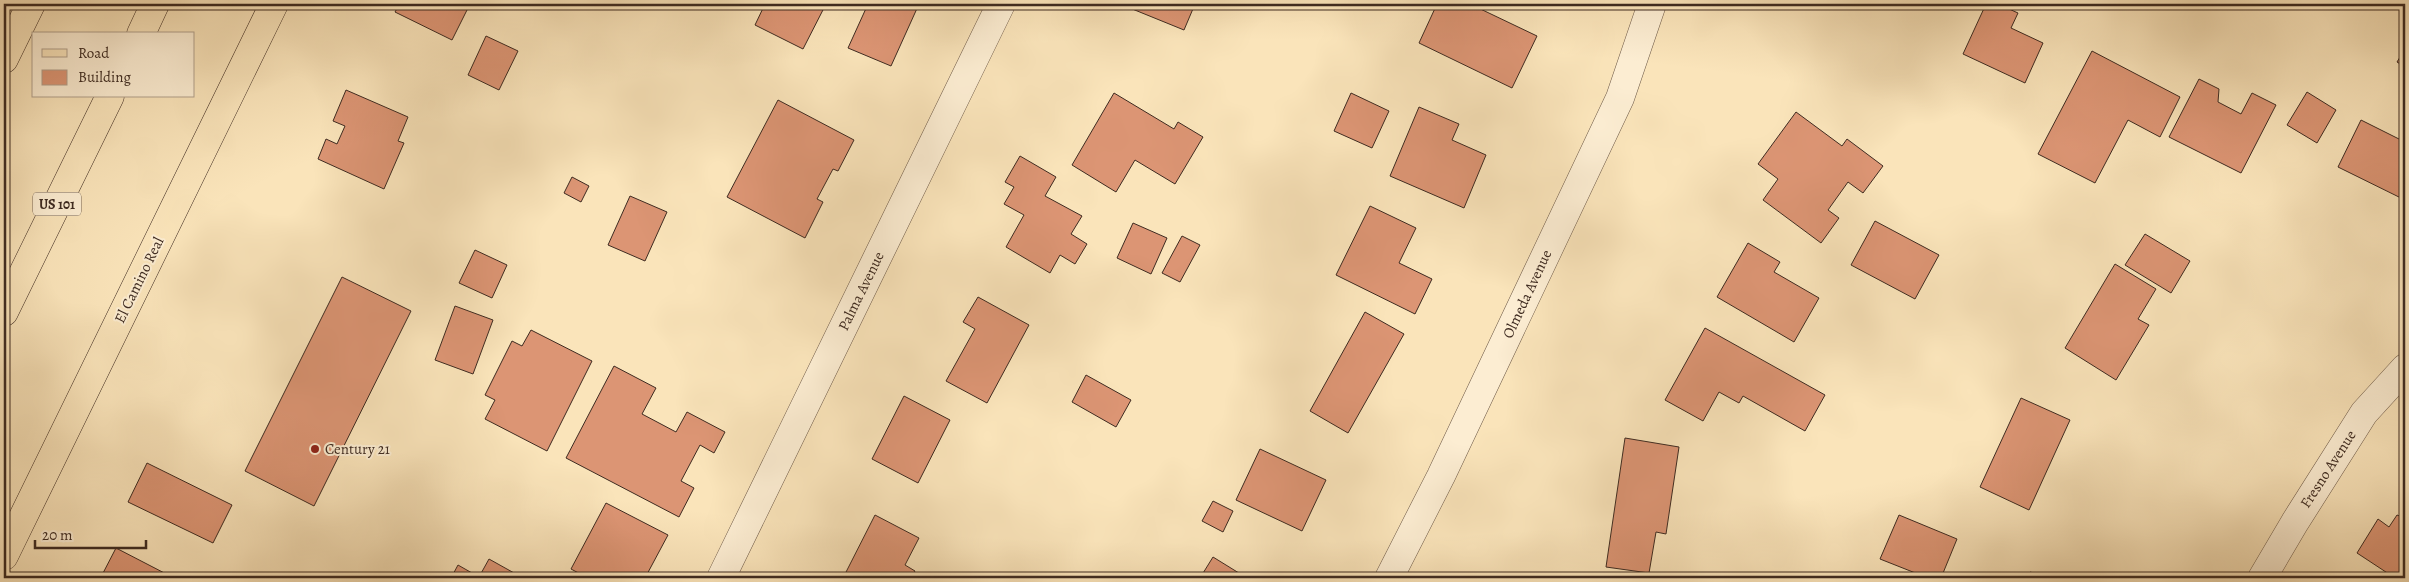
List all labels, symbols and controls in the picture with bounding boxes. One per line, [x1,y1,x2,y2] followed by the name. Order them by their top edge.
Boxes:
[32,32,195,98] legend
[78,43,110,63] text: Road
[78,67,131,87] text: Building
[33,192,81,215] road number: US 101
[110,233,169,326] street label: El Camino Real
[1498,246,1556,342] street label: Olmeda Avenue
[833,248,889,334] street label: Palma Avenue
[2295,426,2361,512] street label: Fresno Avenue
[325,439,390,459] place label: Century 21
[309,443,321,455] marker: Century 21
[35,517,146,549] scale bar
[42,525,73,545] text: 20 m

